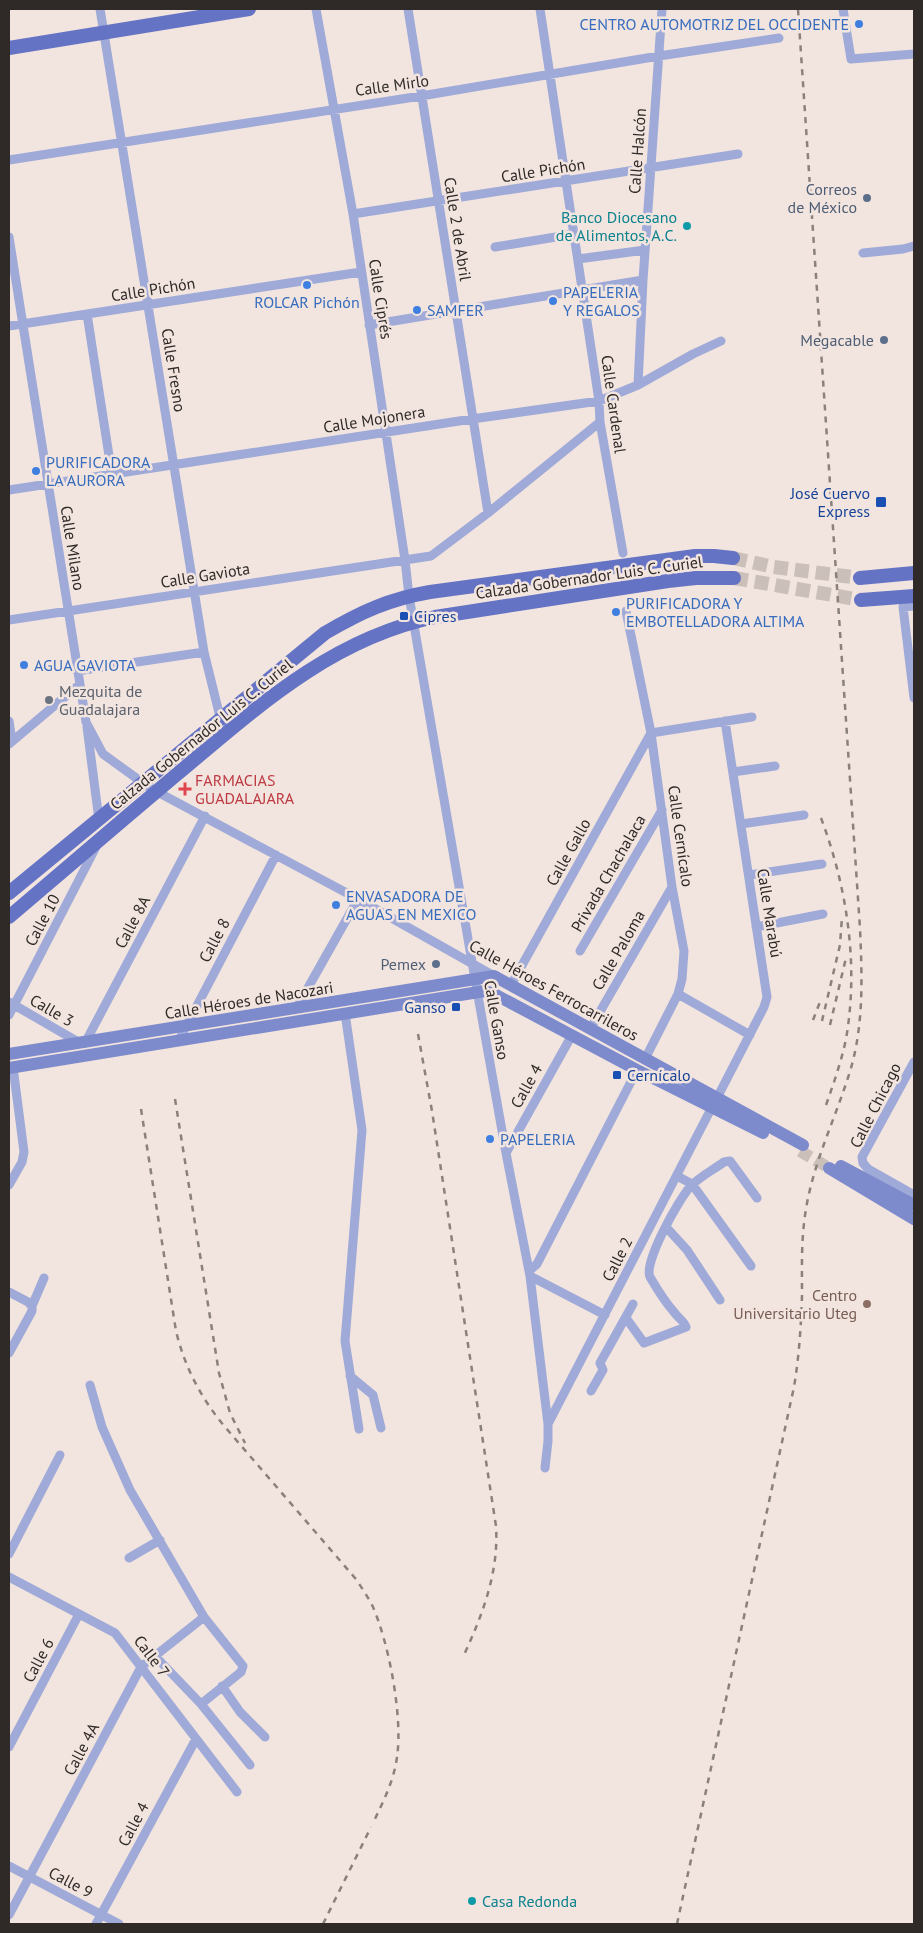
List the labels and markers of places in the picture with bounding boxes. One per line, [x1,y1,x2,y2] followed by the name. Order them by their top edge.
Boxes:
[579,14,849,34] place label: CENTRO AUTOMOTRIZ DEL OCCIDENTE
[853,18,865,30] marker: CENTRO AUTOMOTRIZ DEL OCCIDENTE
[788,179,857,217] place label: Correos de México
[861,192,873,204] marker: Correos de México
[556,207,677,245] place label: Banco Diocesano de Alimentos, A.C.
[681,220,693,232] marker: Banco Diocesano de Alimentos, A.C.
[301,279,313,291] marker: ROLCAR Pichón
[563,282,640,320] place label: PAPELERIA Y REGALOS
[254,292,360,312] place label: ROLCAR Pichón
[547,295,559,307] marker: PAPELERIA Y REGALOS
[427,300,484,320] place label: SAMFER
[411,304,423,316] marker: SAMFER
[800,330,874,350] place label: Megacable
[878,334,890,346] marker: Megacable
[46,452,151,490] place label: PURIFICADORA LA AURORA
[30,465,42,477] marker: PURIFICADORA LA AURORA
[789,483,870,521] place label: José Cuervo Express
[874,495,888,509] marker: José Cuervo Express
[626,593,805,631] place label: PURIFICADORA Y EMBOTELLADORA ALTIMA
[414,606,457,626] place label: Cipres
[610,606,622,618] marker: PURIFICADORA Y EMBOTELLADORA ALTIMA
[398,610,410,622] marker: Cipres
[34,655,136,675] place label: AGUA GAVIOTA
[18,659,30,671] marker: AGUA GAVIOTA
[59,681,142,719] place label: Mezquita de Guadalajara
[43,694,55,706] marker: Mezquita de Guadalajara
[195,770,295,808] place label: FARMACIAS GUADALAJARA
[179,783,191,795] marker: FARMACIAS GUADALAJARA
[346,886,476,924] place label: ENVASADORA DE AGUAS EN MEXICO
[330,899,342,911] marker: ENVASADORA DE AGUAS EN MEXICO
[381,954,426,974] place label: Pemex
[430,958,442,970] marker: Pemex
[404,997,446,1017] place label: Ganso
[450,1001,462,1013] marker: Ganso
[627,1065,691,1085] place label: Cernícalo
[611,1069,623,1081] marker: Cernícalo
[500,1129,576,1149] place label: PAPELERIA
[484,1133,496,1145] marker: PAPELERIA
[733,1285,857,1323] place label: Centro Universitario Uteg
[861,1298,873,1310] marker: Centro Universitario Uteg
[482,1891,577,1911] place label: Casa Redonda
[466,1895,478,1907] marker: Casa Redonda

